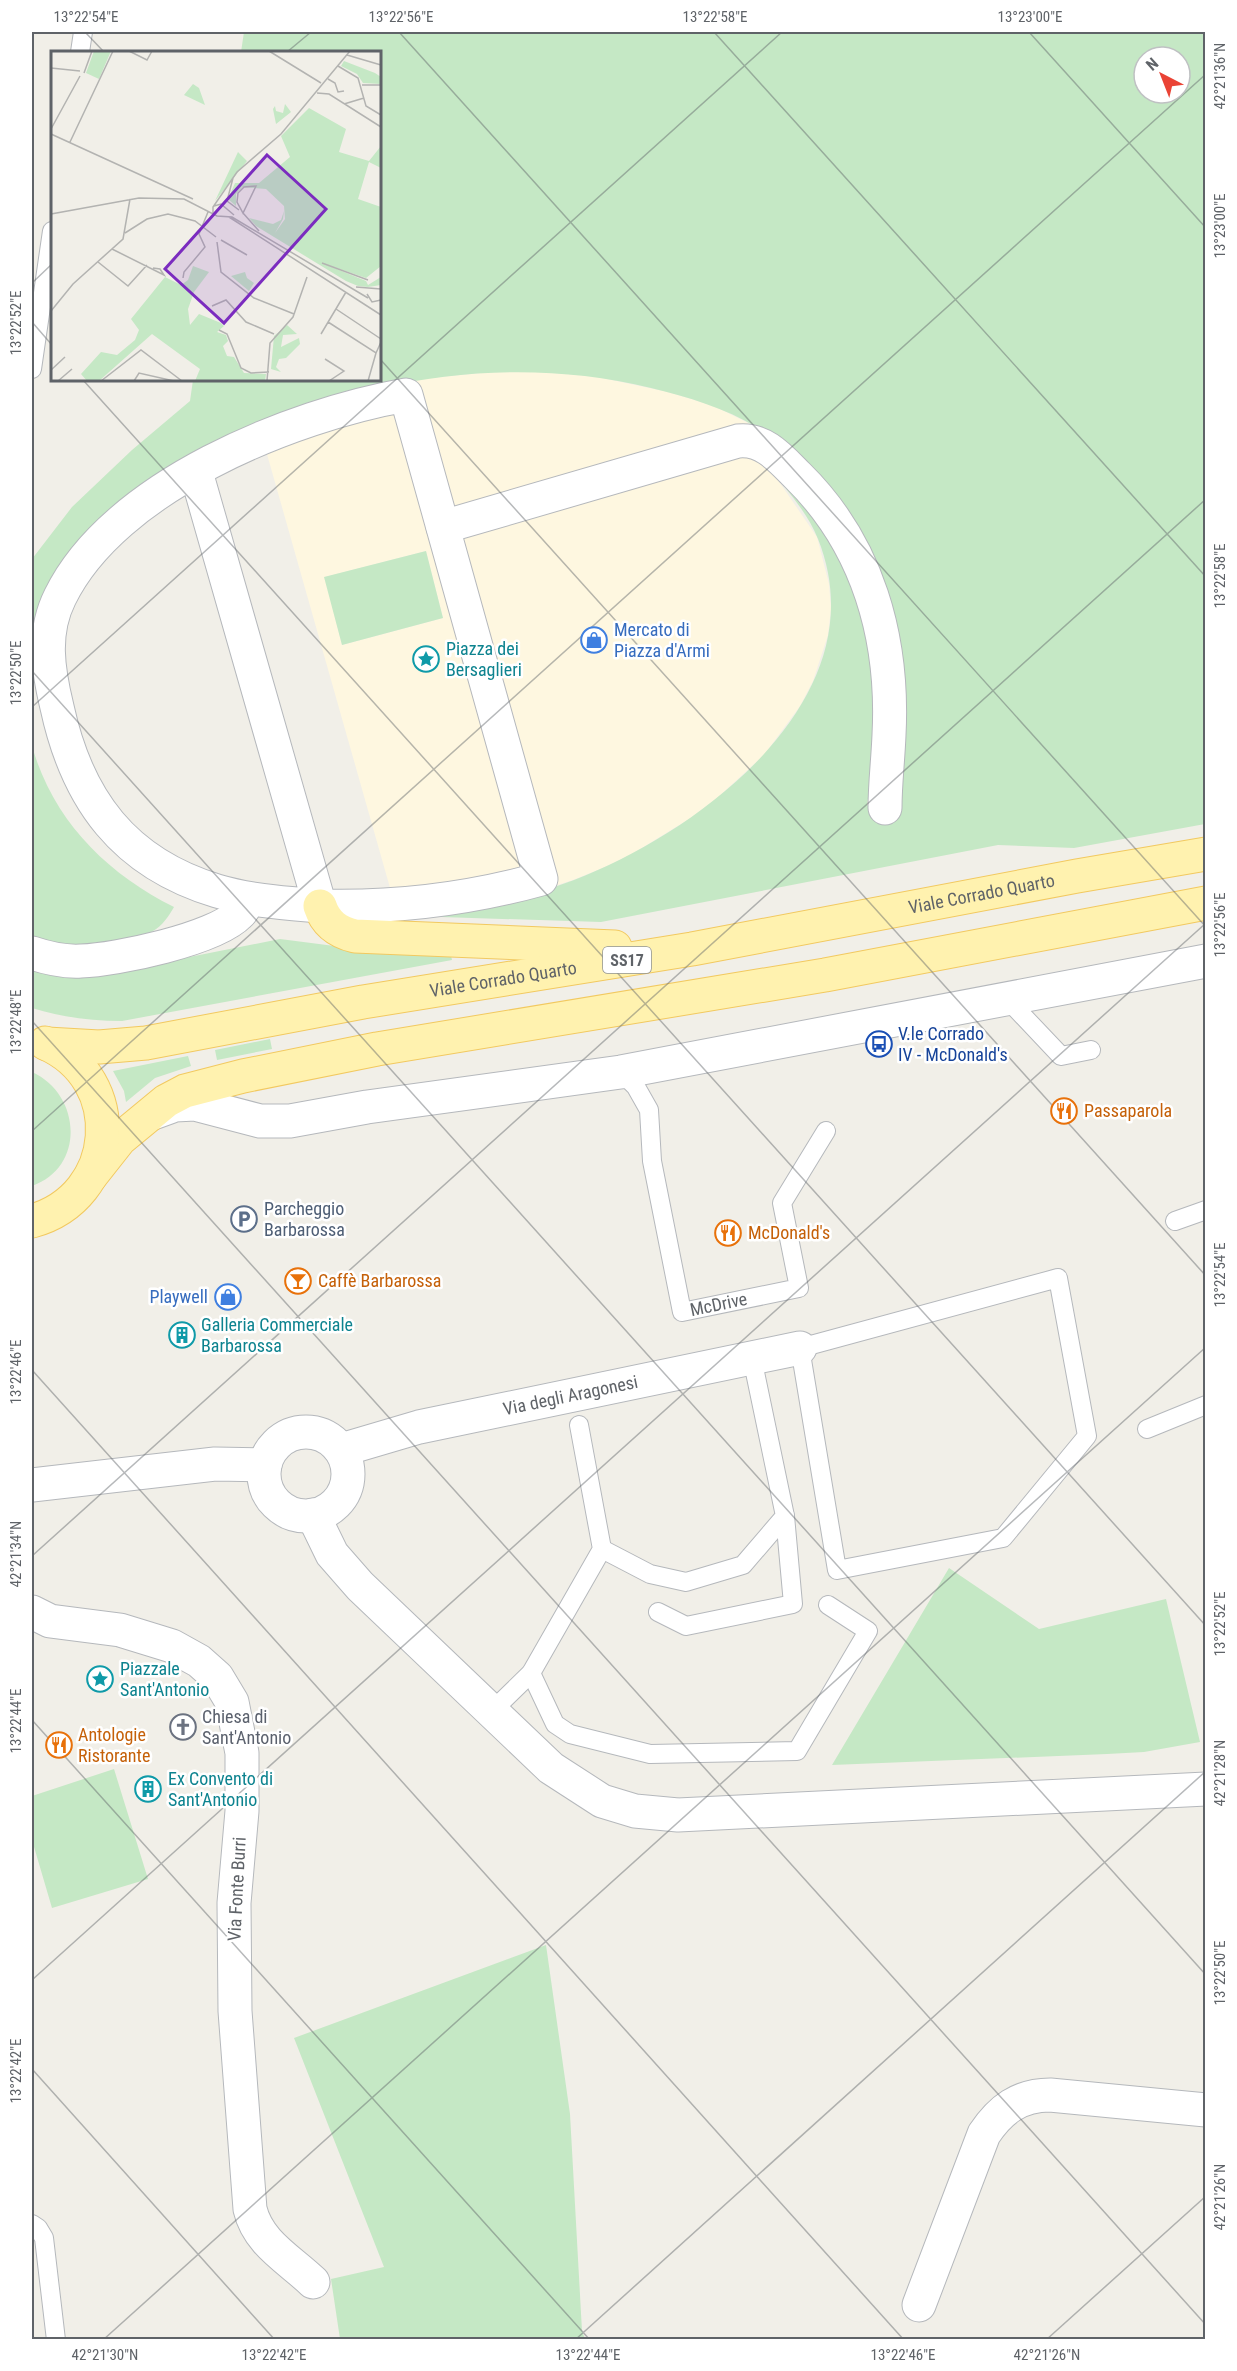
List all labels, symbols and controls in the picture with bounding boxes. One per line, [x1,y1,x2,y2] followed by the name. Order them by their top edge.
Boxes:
[54,8,118,26] text: 13°22'54"E
[369,8,433,26] text: 13°22'56"E
[683,8,747,26] text: 13°22'58"E
[998,8,1062,26] text: 13°23'00"E
[1211,43,1229,109] text: 42°21'36"N
[1132,45,1192,105] north arrow
[51,51,381,381] inset map
[1142,54,1162,75] text: N
[1211,194,1229,258] text: 13°23'00"E
[7,291,25,355] text: 13°22'52"E
[1211,544,1229,608] text: 13°22'58"E
[614,619,710,661] place label: Mercato di Piazza d'Armi
[579,625,609,655] shop icon: Mercato di Piazza d'Armi
[446,638,522,680] place label: Piazza dei Bersaglieri
[7,641,25,705] text: 13°22'50"E
[411,644,441,674] place icon: Piazza dei Bersaglieri
[906,869,1056,918] street label: Viale Corrado Quarto
[1211,893,1229,957] text: 13°22'56"E
[603,947,651,973] road number: SS17
[428,957,578,1001] street label: Viale Corrado Quarto
[7,990,25,1054] text: 13°22'48"E
[898,1023,1008,1065] place label: V.le Corrado IV - McDonald's
[864,1029,894,1059] bus stop icon: V.le Corrado IV - McDonald's
[1049,1096,1079,1126] restaurant icon: Passaparola
[1084,1100,1172,1121] place label: Passaparola
[264,1198,345,1240] place label: Parcheggio Barbarossa
[229,1204,259,1234] parking icon: Parcheggio Barbarossa
[713,1218,743,1248] restaurant icon: McDonald's
[748,1222,830,1243] place label: McDonald's
[1211,1243,1229,1307] text: 13°22'54"E
[283,1266,313,1296] bar icon: Caffè Barbarossa
[318,1270,441,1291] place label: Caffè Barbarossa
[213,1282,243,1312] shop icon: Playwell
[150,1286,208,1307] place label: Playwell
[688,1288,749,1320] street label: McDrive
[201,1314,353,1356] place label: Galleria Commerciale Barbarossa
[167,1320,197,1350] building icon: Galleria Commerciale Barbarossa
[7,1340,25,1404] text: 13°22'46"E
[501,1371,640,1419] street label: Via degli Aragonesi
[7,1521,25,1587] text: 42°21'34"N
[1211,1592,1229,1656] text: 13°22'52"E
[120,1658,209,1700] place label: Piazzale Sant'Antonio
[85,1664,115,1694] place icon: Piazzale Sant'Antonio
[7,1689,25,1753] text: 13°22'44"E
[202,1706,291,1748] place label: Chiesa di Sant'Antonio
[168,1712,198,1742] church icon: Chiesa di Sant'Antonio
[78,1724,150,1766] place label: Antologie Ristorante
[44,1730,74,1760] restaurant icon: Antologie Ristorante
[1211,1740,1229,1806] text: 42°21'28"N
[168,1768,273,1810] place label: Ex Convento di Sant'Antonio
[133,1774,163,1804] building icon: Ex Convento di Sant'Antonio
[223,1836,250,1942] street label: Via Fonte Burri
[1211,1941,1229,2005] text: 13°22'50"E
[7,2039,25,2103] text: 13°22'42"E
[1211,2164,1229,2230] text: 42°21'26"N
[72,2346,138,2364] text: 42°21'30"N
[242,2346,306,2364] text: 13°22'42"E
[556,2346,620,2364] text: 13°22'44"E
[871,2346,935,2364] text: 13°22'46"E
[1014,2346,1080,2364] text: 42°21'26"N

